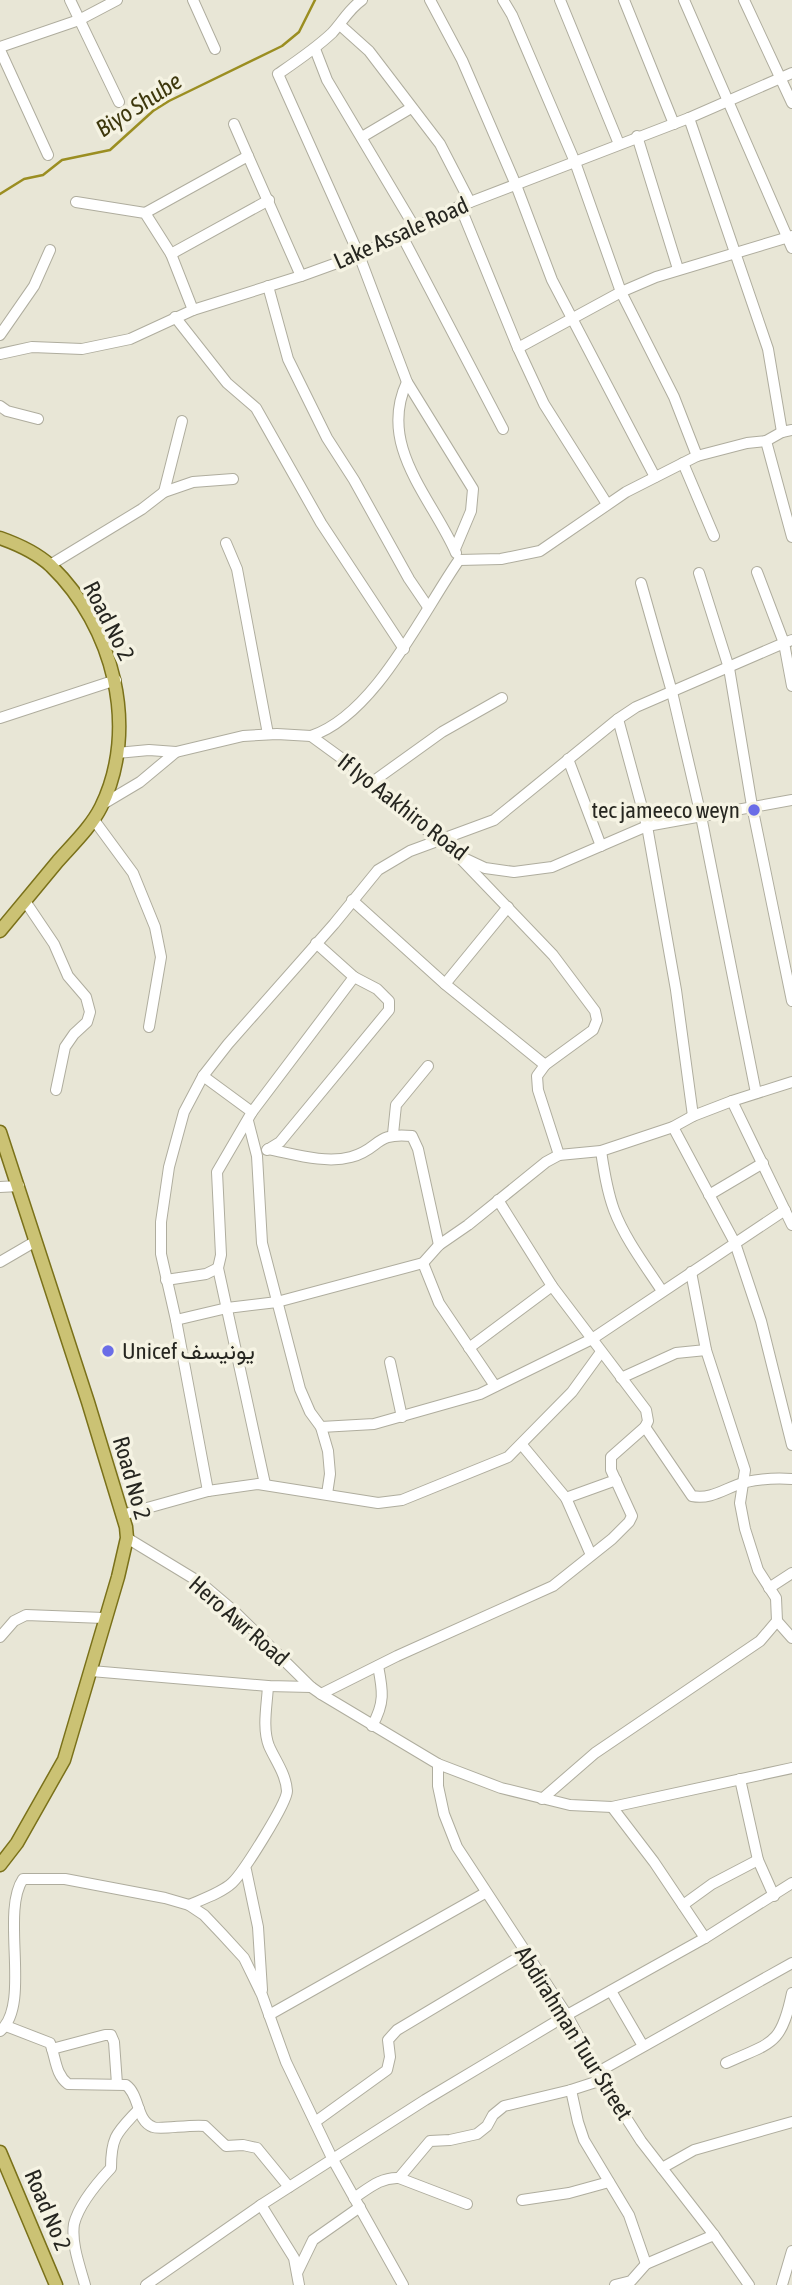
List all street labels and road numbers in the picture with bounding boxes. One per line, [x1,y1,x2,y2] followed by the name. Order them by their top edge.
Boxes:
[330,192,472,274] street label: Lake Assale Road
[78,577,140,665] street label: Road No 2
[333,748,473,866] street label: If Iyo Aakhiro Road
[108,1433,156,1523] street label: Road No 2
[184,1571,294,1671] street label: Hero Awr Road
[510,1941,638,2125] street label: Abdirahman Tuur Street
[19,2166,77,2254] street label: Road No 2

